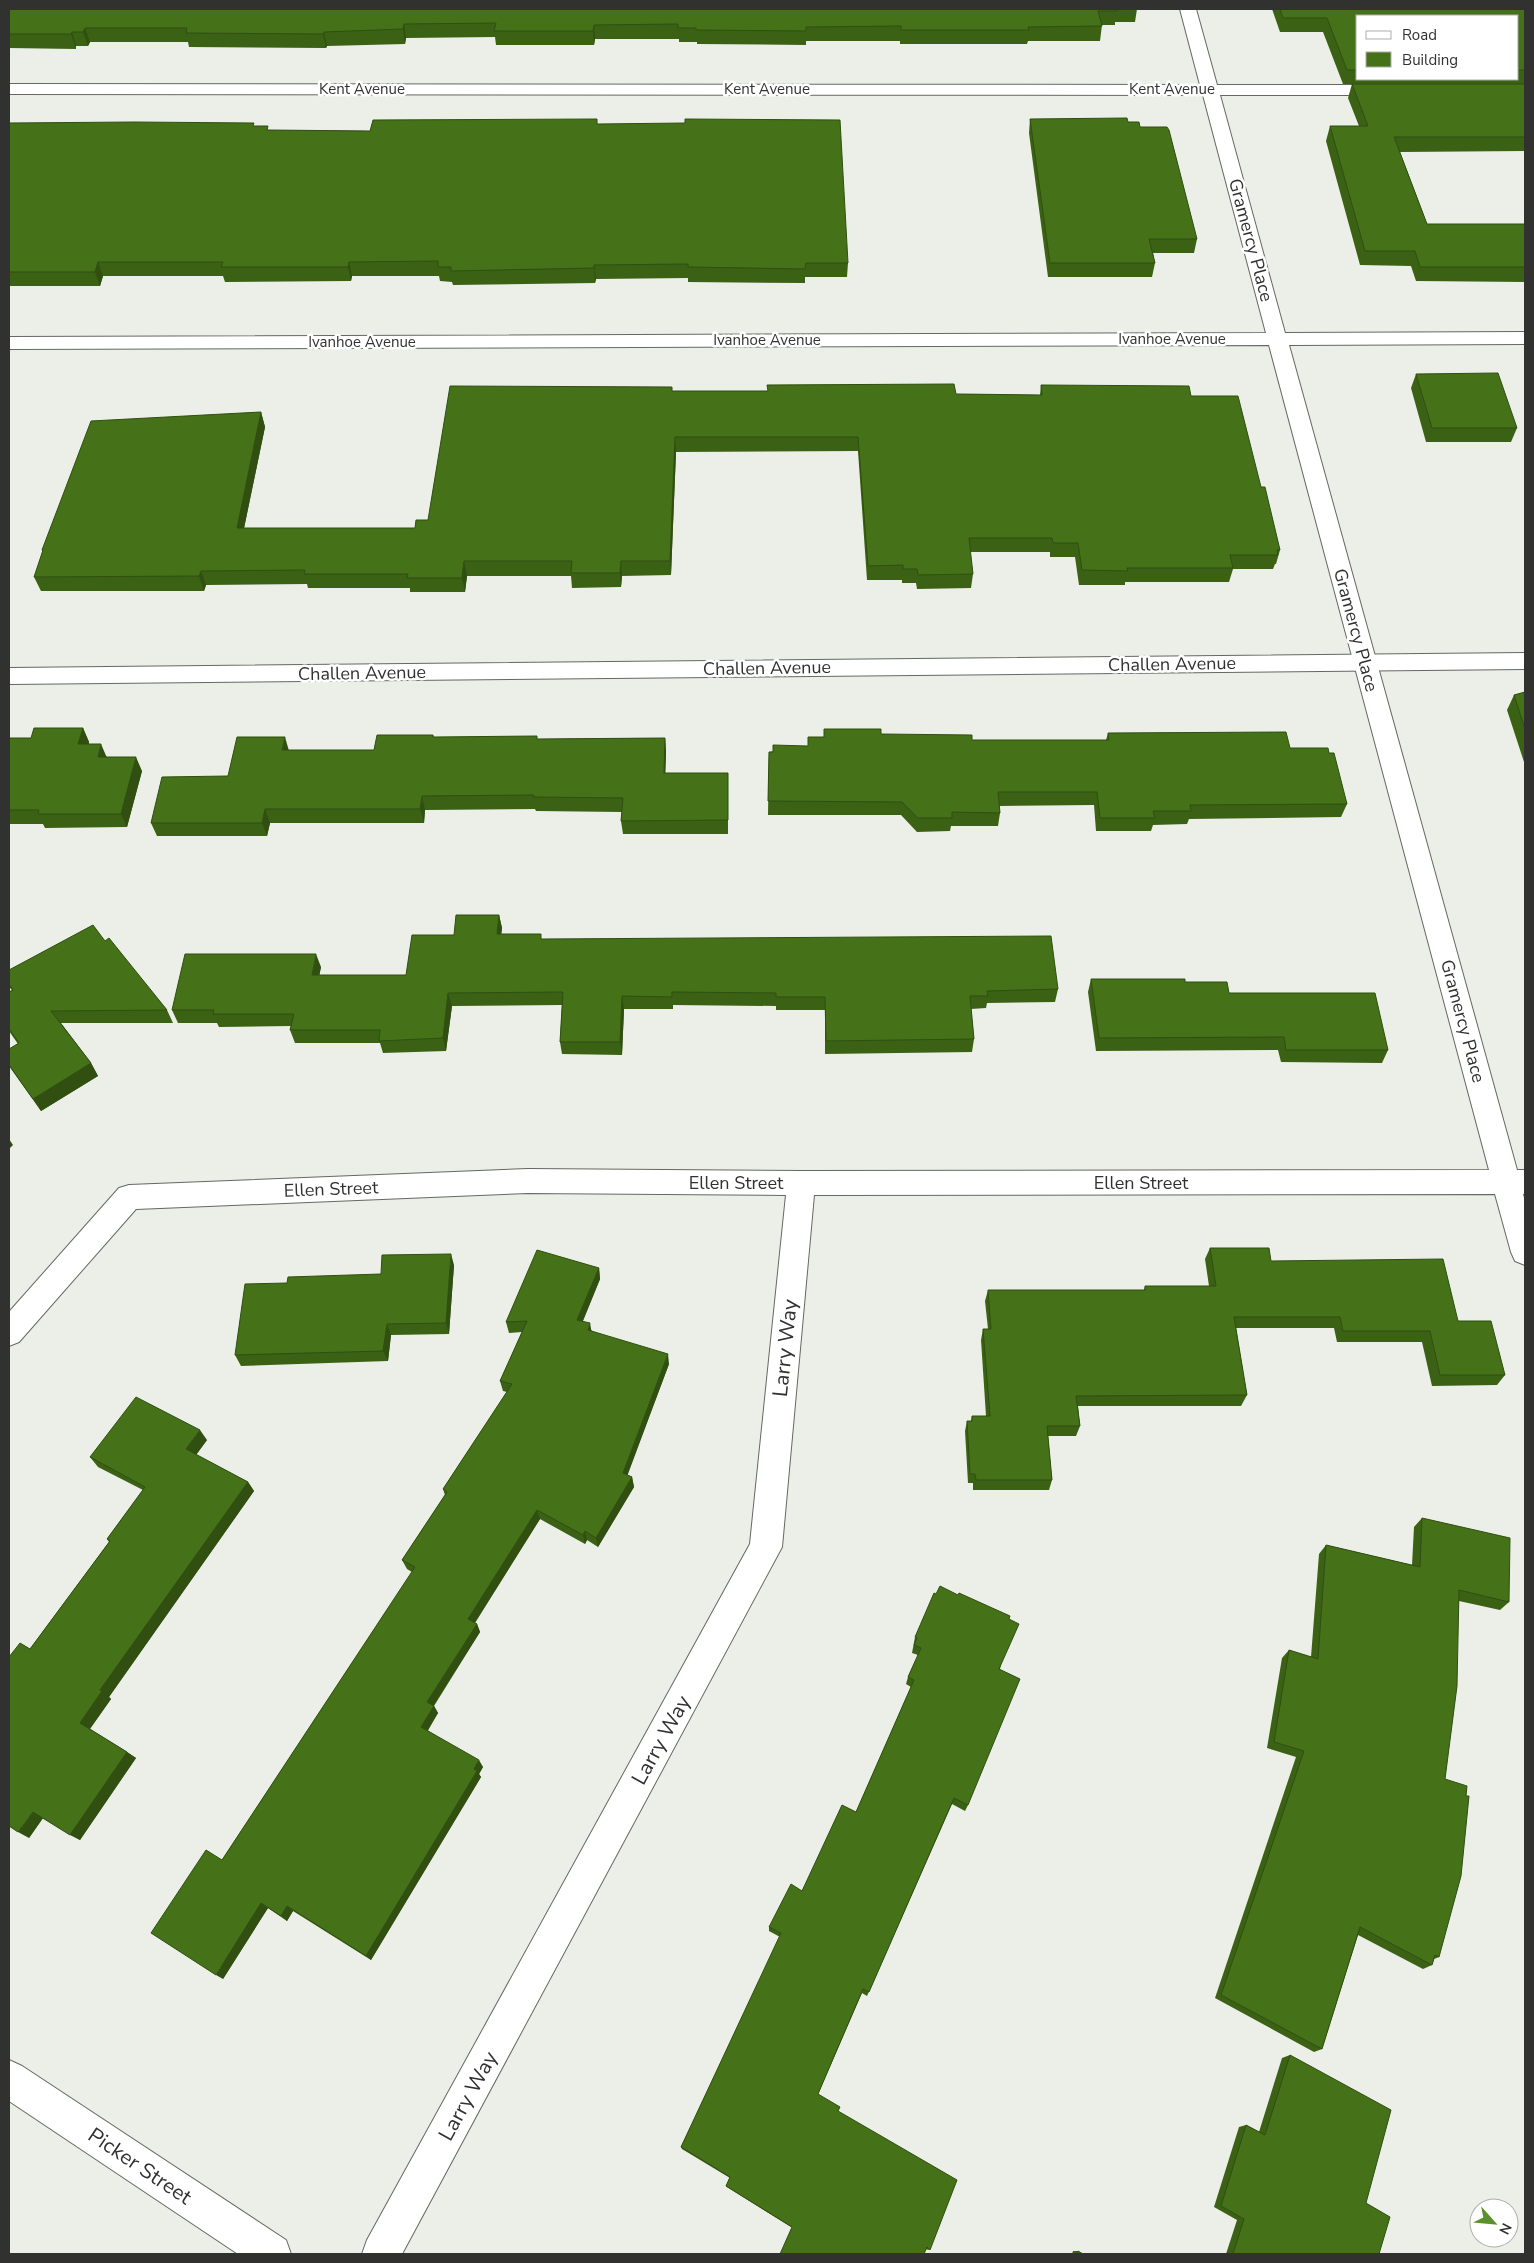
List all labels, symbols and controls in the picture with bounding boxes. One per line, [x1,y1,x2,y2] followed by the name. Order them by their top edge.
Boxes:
[1356,15,1519,80] legend
[1402,25,1437,45] text: Road
[1402,50,1458,70] text: Building
[319,79,405,99] street label: Kent Avenue
[724,79,810,99] street label: Kent Avenue
[1129,79,1215,99] street label: Kent Avenue
[1223,176,1279,304] street label: Gramercy Place
[1118,329,1226,349] street label: Ivanhoe Avenue
[713,330,821,350] street label: Ivanhoe Avenue
[308,332,416,352] street label: Ivanhoe Avenue
[1328,566,1384,694] street label: Gramercy Place
[1108,651,1236,677] street label: Challen Avenue
[703,655,831,681] street label: Challen Avenue
[298,660,426,686] street label: Challen Avenue
[1435,957,1491,1085] street label: Gramercy Place
[689,1171,784,1195] street label: Ellen Street
[1094,1171,1189,1195] street label: Ellen Street
[283,1175,379,1203] street label: Ellen Street
[766,1298,804,1398] street label: Larry Way
[625,1690,697,1790] street label: Larry Way
[432,2046,504,2146] street label: Larry Way
[83,2121,198,2211] street label: Picker Street
[1469,2198,1519,2248] north arrow
[1494,2220,1516,2238] text: N

